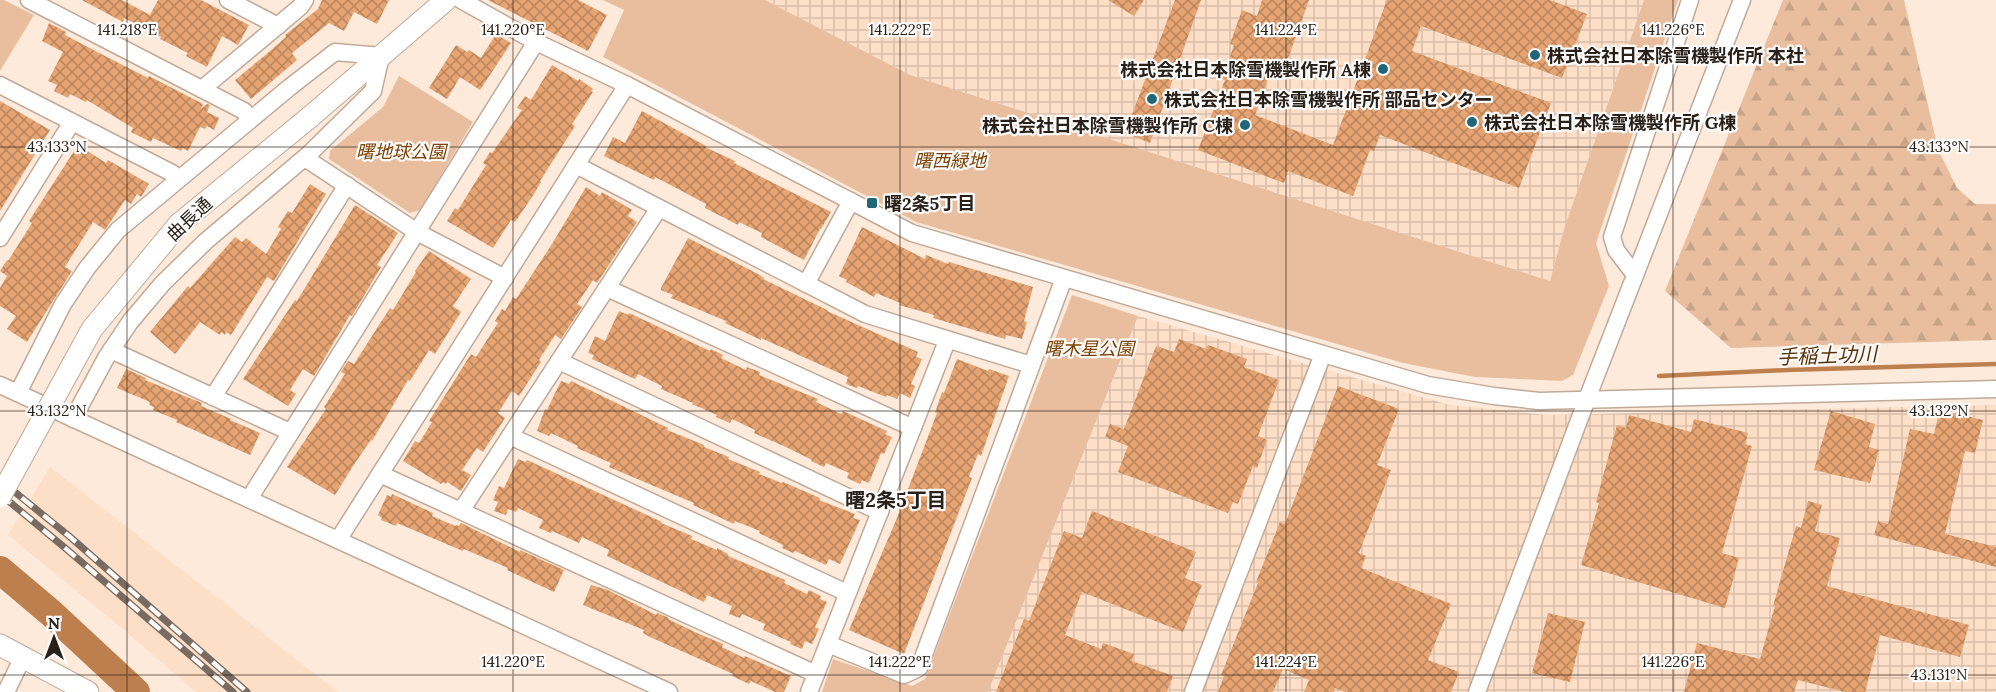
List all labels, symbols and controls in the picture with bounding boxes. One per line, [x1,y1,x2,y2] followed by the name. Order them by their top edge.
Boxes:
[97,20,157,39] text: 141.218°E
[481,20,545,39] text: 141.220°E
[869,20,931,39] text: 141.222°E
[1255,20,1317,39] text: 141.224°E
[1642,20,1704,39] text: 141.226°E
[1547,44,1804,67] place label: 株式会社日本除雪機製作所 本社
[1528,48,1542,62] marker: 株式会社日本除雪機製作所 本社
[1120,58,1371,81] place label: 株式会社日本除雪機製作所 A棟
[1376,62,1390,76] marker: 株式会社日本除雪機製作所 A棟
[1164,88,1493,111] place label: 株式会社日本除雪機製作所 部品センター
[1145,92,1159,106] marker: 株式会社日本除雪機製作所 部品センター
[1484,111,1736,134] place label: 株式会社日本除雪機製作所 G棟
[982,114,1233,137] place label: 株式会社日本除雪機製作所 C棟
[1465,115,1479,129] marker: 株式会社日本除雪機製作所 G棟
[1238,118,1252,132] marker: 株式会社日本除雪機製作所 C棟
[27,137,87,156] text: 43.133°N
[1909,137,1969,156] text: 43.133°N
[356,140,449,163] park label: 曙地球公園
[914,149,988,172] park label: 曙西緑地
[161,192,217,246] street label: 曲長通
[884,192,975,215] place label: 曙2条5丁目
[865,196,879,210] marker: 曙2条5丁目
[1044,337,1137,360] park label: 曙木星公園
[1777,341,1879,369] water label: 手稲土功川
[27,401,87,420] text: 43.132°N
[1909,401,1969,420] text: 43.132°N
[845,487,947,512] district label: 曙2条5丁目
[24,608,84,668] north arrow
[48,613,60,633] text: N
[481,652,545,671] text: 141.220°E
[869,652,931,671] text: 141.222°E
[1255,652,1317,671] text: 141.224°E
[1642,652,1704,671] text: 141.226°E
[1911,665,1967,684] text: 43.131°N

